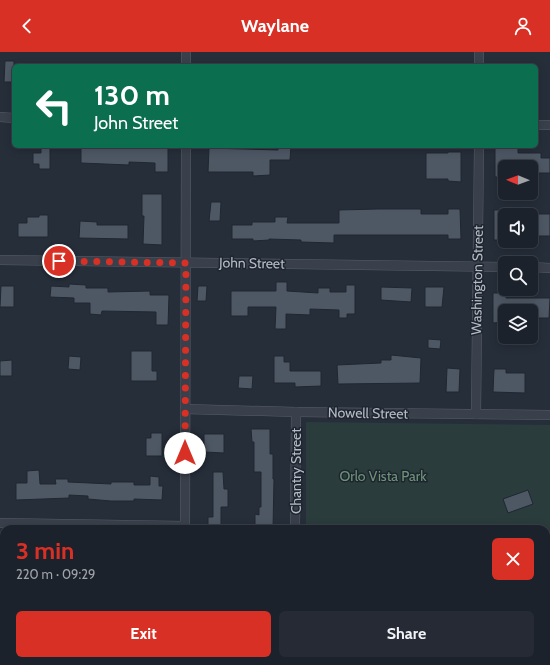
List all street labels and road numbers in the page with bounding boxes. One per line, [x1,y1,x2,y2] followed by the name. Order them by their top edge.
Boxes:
[467,225,487,335] street label: Washington Street
[218,253,285,273] street label: John Street
[328,403,409,423] street label: Nowell Street
[287,428,305,514] street label: Chantry Street

